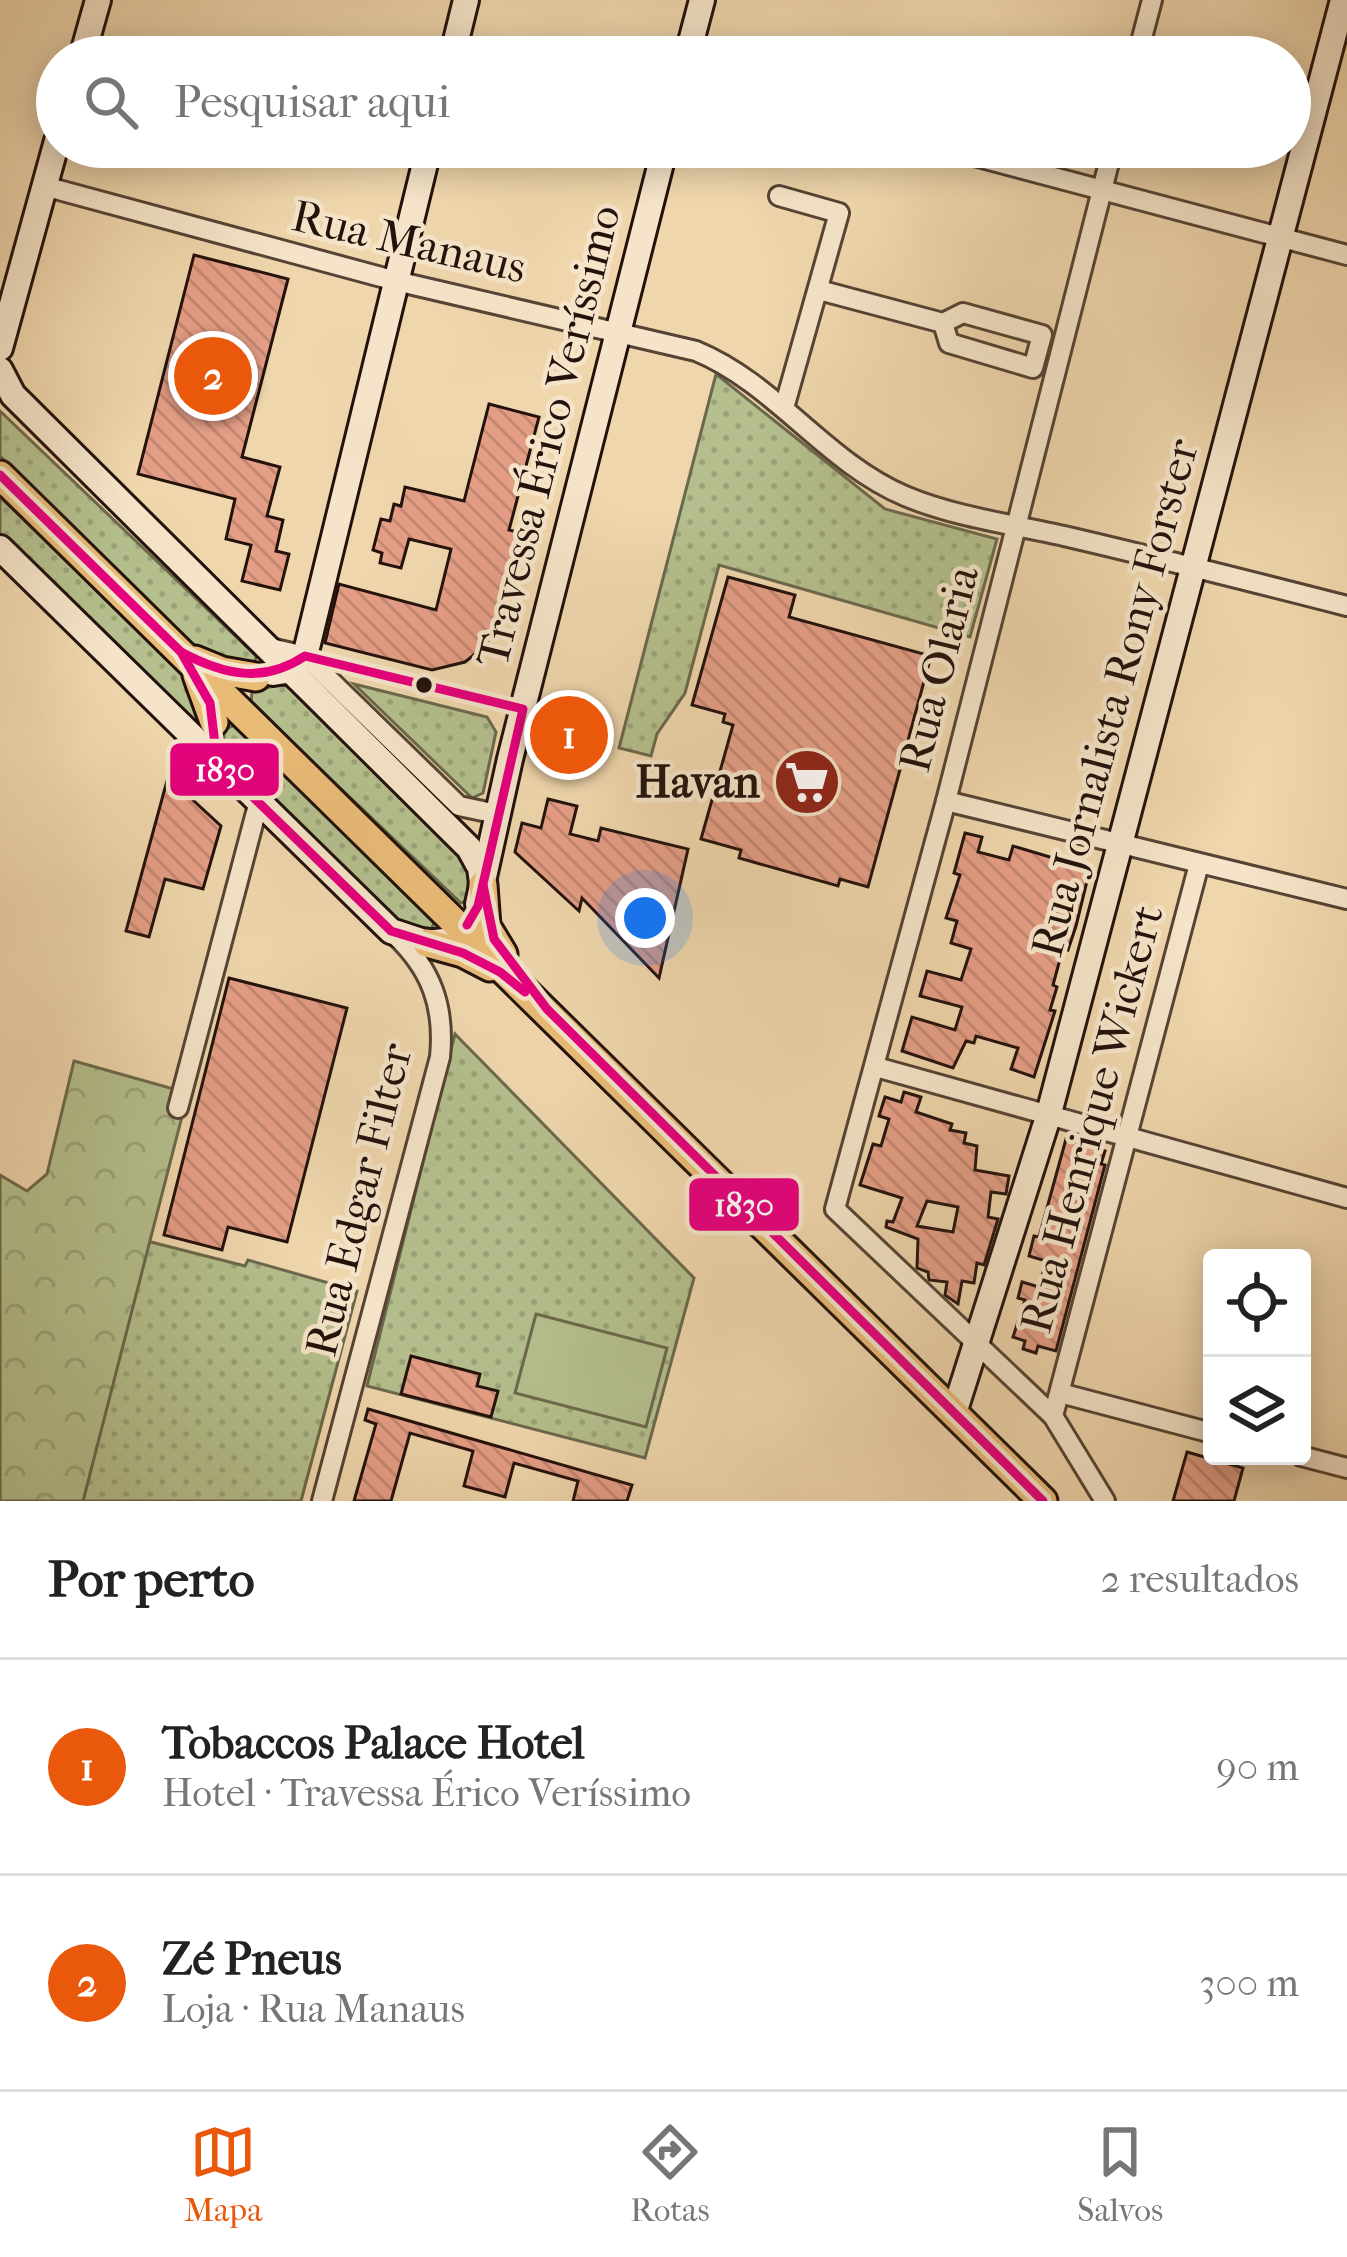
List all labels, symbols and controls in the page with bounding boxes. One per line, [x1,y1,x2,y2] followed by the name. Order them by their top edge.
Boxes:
[36,36,1311,168] search box
[78,69,144,135] icon: search
[174,76,450,129] text: Pesquisar aqui
[287,189,531,295] street label: Rua Manaus
[465,199,632,672] street label: Travessa Érico Veríssimo
[174,331,252,421] pin: 2
[1020,432,1210,963] street label: Rua Jornalista Rony Forster
[888,560,990,777] street label: Rua Olaria
[413,674,435,696] unlabelled marker
[530,690,608,780] pin: 1
[168,741,281,798] line badge: 1830
[772,747,842,817] supermarket icon: Havan
[195,751,255,790] text: 1830
[635,756,761,809] place label: Havan
[615,888,675,948] your location
[1009,899,1175,1339] street label: Rua Henrique Wickert
[295,1037,424,1362] street label: Rua Edgar Filter
[687,1176,801,1233] line badge: 1830
[714,1186,774,1225] text: 1830
[1203,1249,1311,1465] map controls
[1203,1249,1311,1357] button: locate
[1203,1357,1311,1465] button: layers
[48,1549,255,1609] text: Por perto
[1101,1556,1299,1602] text: 2 resultados
[162,1717,585,1770] text: Tobaccos Palace Hotel
[80,1744,94,1790] text: 1
[1216,1744,1299,1790] text: 90 m
[162,1770,691,1816] text: Hotel · Travessa Érico Veríssimo
[162,1933,342,1986] text: Zé Pneus
[77,1960,97,2006] text: 2
[1199,1960,1299,2006] text: 300 m
[162,1986,465,2032] text: Loja · Rua Manaus
[184,2119,263,2230] tab: Mapa
[630,2119,710,2230] tab: Rotas
[1077,2119,1163,2230] tab: Salvos

